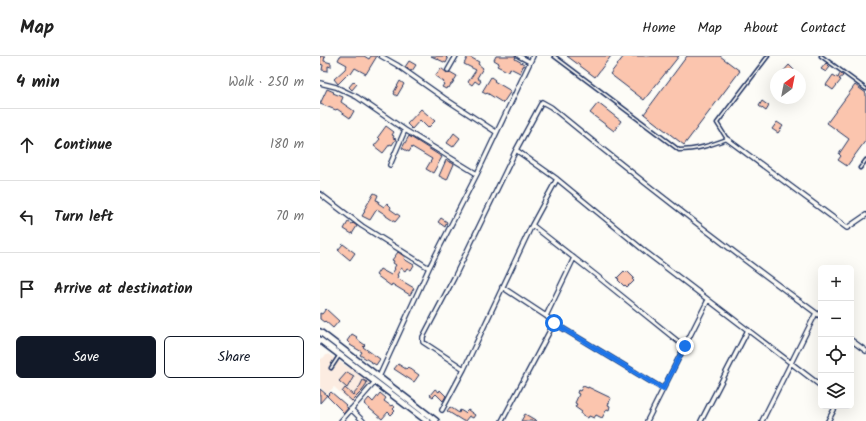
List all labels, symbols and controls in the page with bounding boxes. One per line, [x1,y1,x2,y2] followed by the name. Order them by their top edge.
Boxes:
[20,13,54,43] text: Map
[642,17,676,39] text: Home
[698,17,722,39] text: Map
[744,17,778,39] text: About
[800,17,846,39] text: Contact
[770,68,806,104] north arrow
[16,69,60,96] text: 4 min
[228,72,304,93] text: Walk · 250 m
[54,133,112,157] text: Continue
[16,134,38,156] icon: ahead
[270,134,304,155] text: 180 m
[54,205,114,229] text: Turn left
[16,206,38,228] icon: left
[276,206,304,227] text: 70 m
[818,265,854,409] map controls
[818,265,854,301] button: +
[54,277,193,301] text: Arrive at destination
[16,278,38,300] icon: arrive
[818,301,854,337] button: −
[545,314,563,332] route start
[16,336,156,378] button: Save
[164,336,304,378] button: Share
[676,337,694,355] route end
[818,337,854,373] button: locate
[818,373,854,409] button: layers

